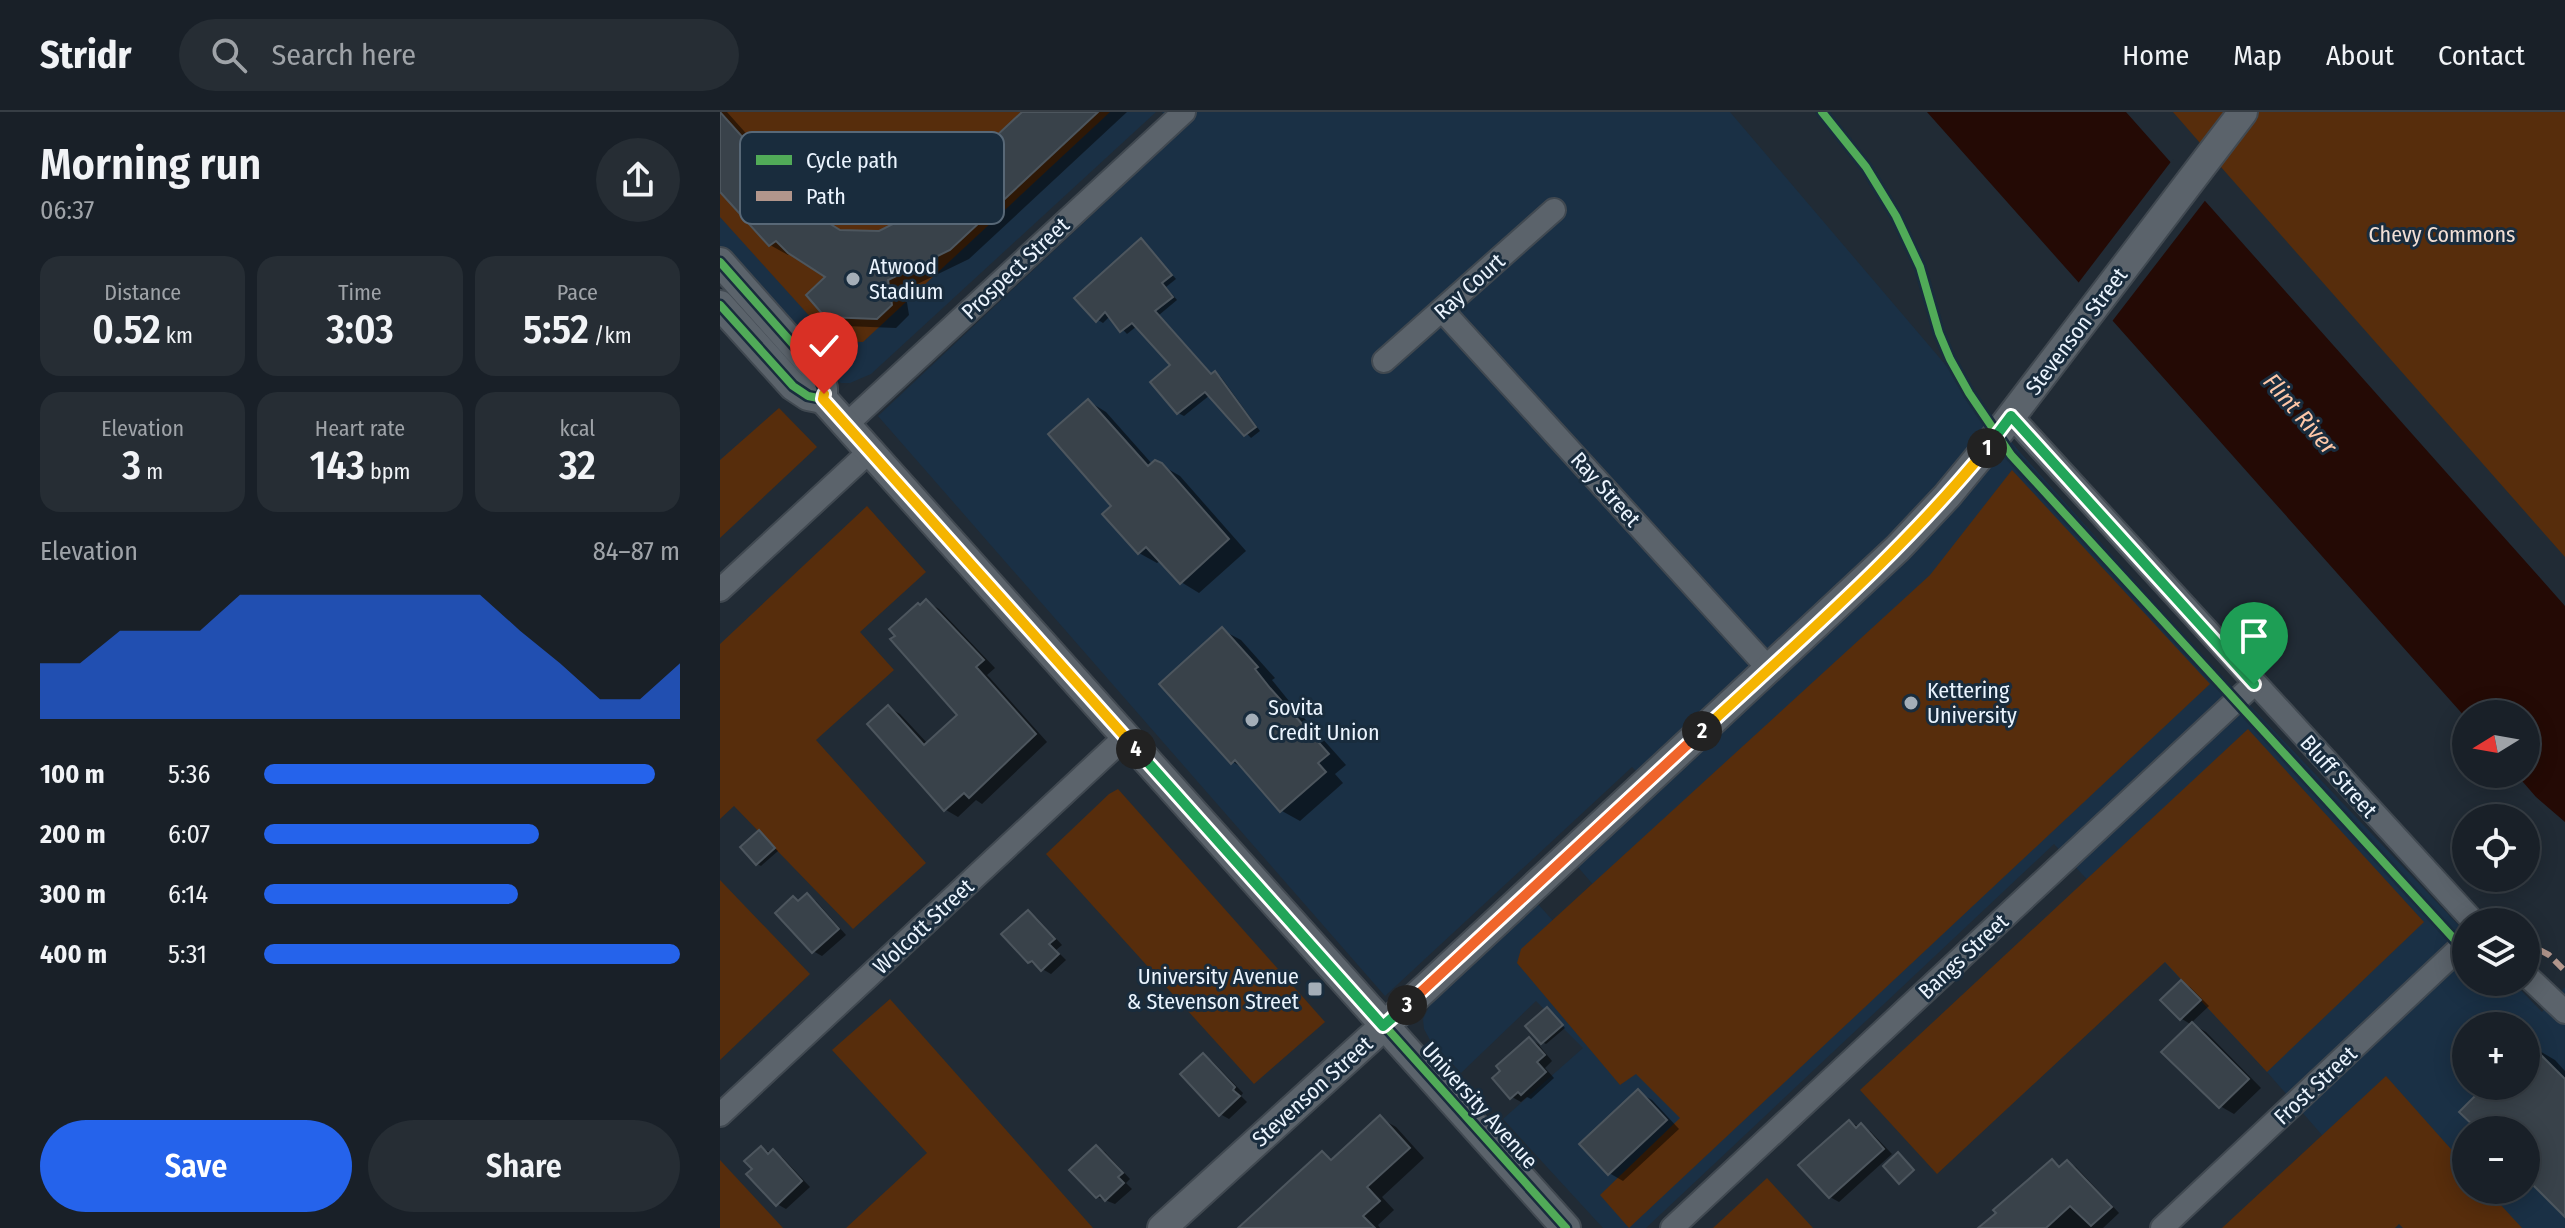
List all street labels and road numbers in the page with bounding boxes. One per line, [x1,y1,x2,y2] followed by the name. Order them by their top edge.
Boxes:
[956,211,1075,325] street label: Prospect Street
[1428,247,1511,325] street label: Ray Court
[2020,262,2134,400] street label: Stevenson Street
[1565,446,1647,533] street label: Ray Street
[2294,729,2383,824] street label: Bluff Street
[867,872,980,980] street label: Wolcott Street
[1913,907,2015,1005] street label: Bangs Street
[1247,1030,1379,1152] street label: Stevenson Street
[1416,1036,1544,1174] street label: University Avenue
[2268,1040,2363,1130] street label: Frost Street

